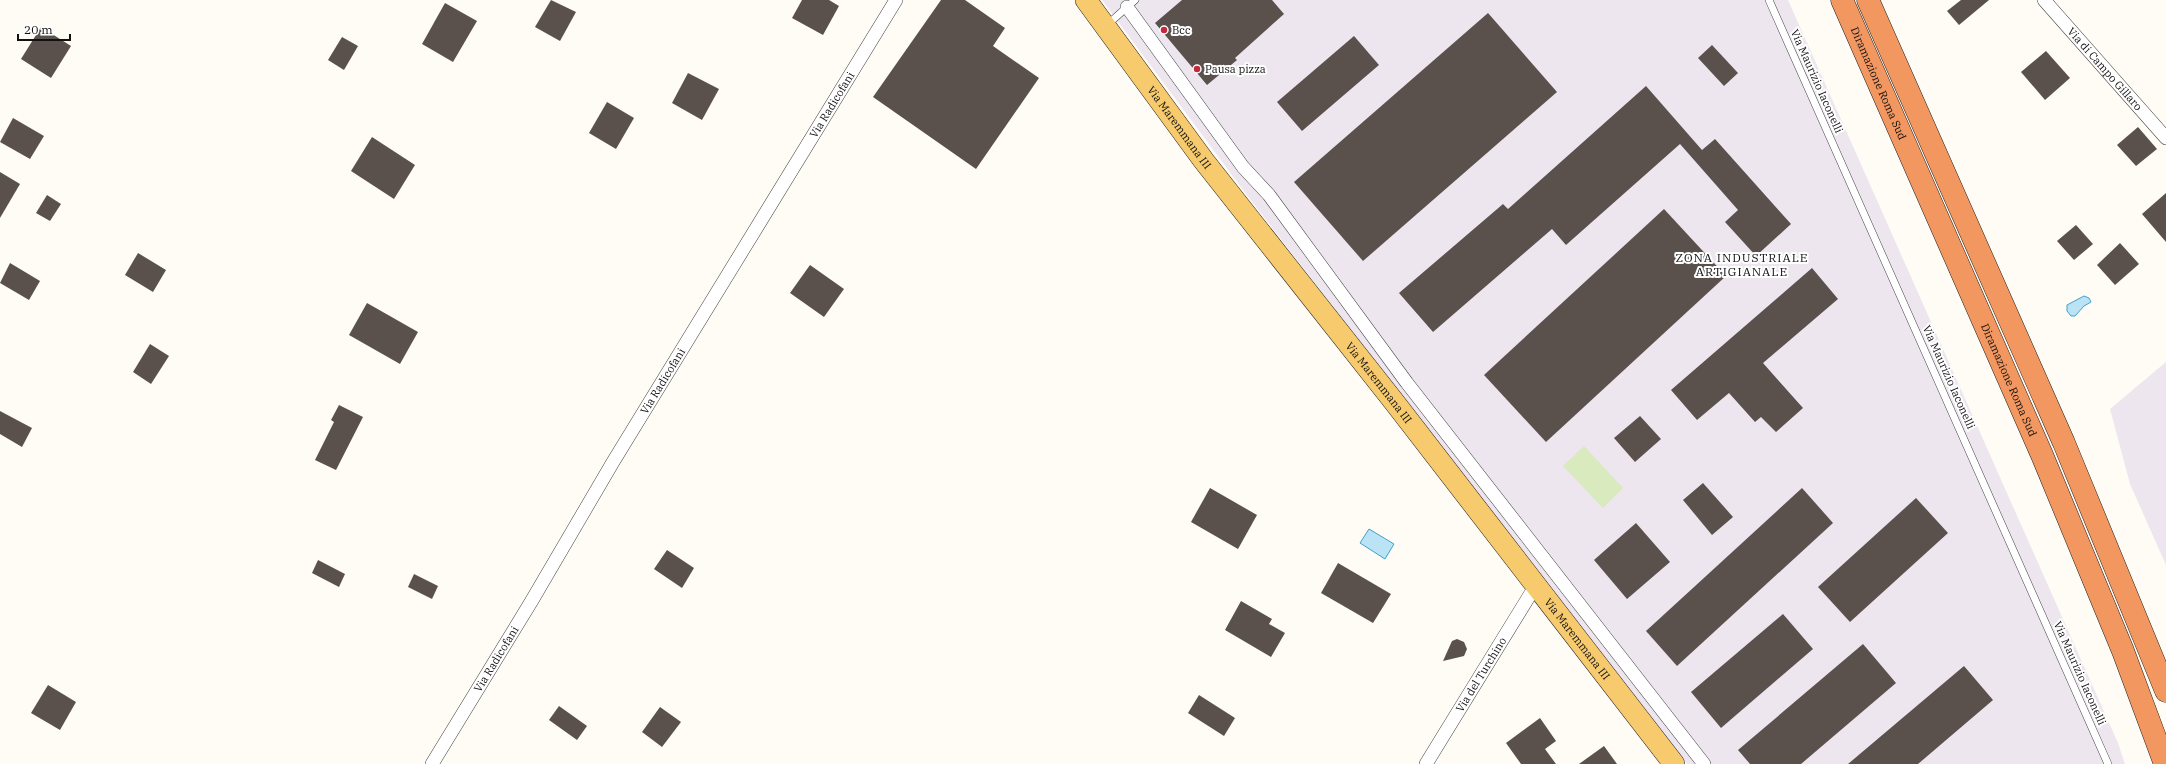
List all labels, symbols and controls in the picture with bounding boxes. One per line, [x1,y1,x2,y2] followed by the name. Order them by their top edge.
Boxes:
[18,16,70,42] scale bar
[24,22,53,37] text: 20 m
[1172,23,1191,37] place label: Bcc
[1159,25,1169,35] marker: Bcc
[1848,25,1910,142] street label: Diramazione Roma Sud
[2065,25,2145,113] street label: Via di Campo Gillaro
[1788,27,1846,136] street label: Via Maurizio Iaconelli
[1205,62,1266,76] place label: Pausa pizza
[1192,64,1202,74] marker: Pausa pizza
[806,69,858,140] street label: Via Radicofani
[1144,83,1215,172] street label: Via Maremmana III
[1675,250,1809,279] district label: ZONA INDUSTRIALE ARTIGIANALE
[1978,321,2040,439] street label: Diramazione Roma Sud
[1920,323,1978,432] street label: Via Maurizio Iaconelli
[1343,339,1415,426] street label: Via Maremmana III
[637,345,688,417] street label: Via Radicofani
[1541,595,1613,683] street label: Via Maremmana III
[2051,619,2109,728] street label: Via Maurizio Iaconelli
[471,623,522,695] street label: Via Radicofani
[1453,634,1509,715] street label: Via del Turchino

